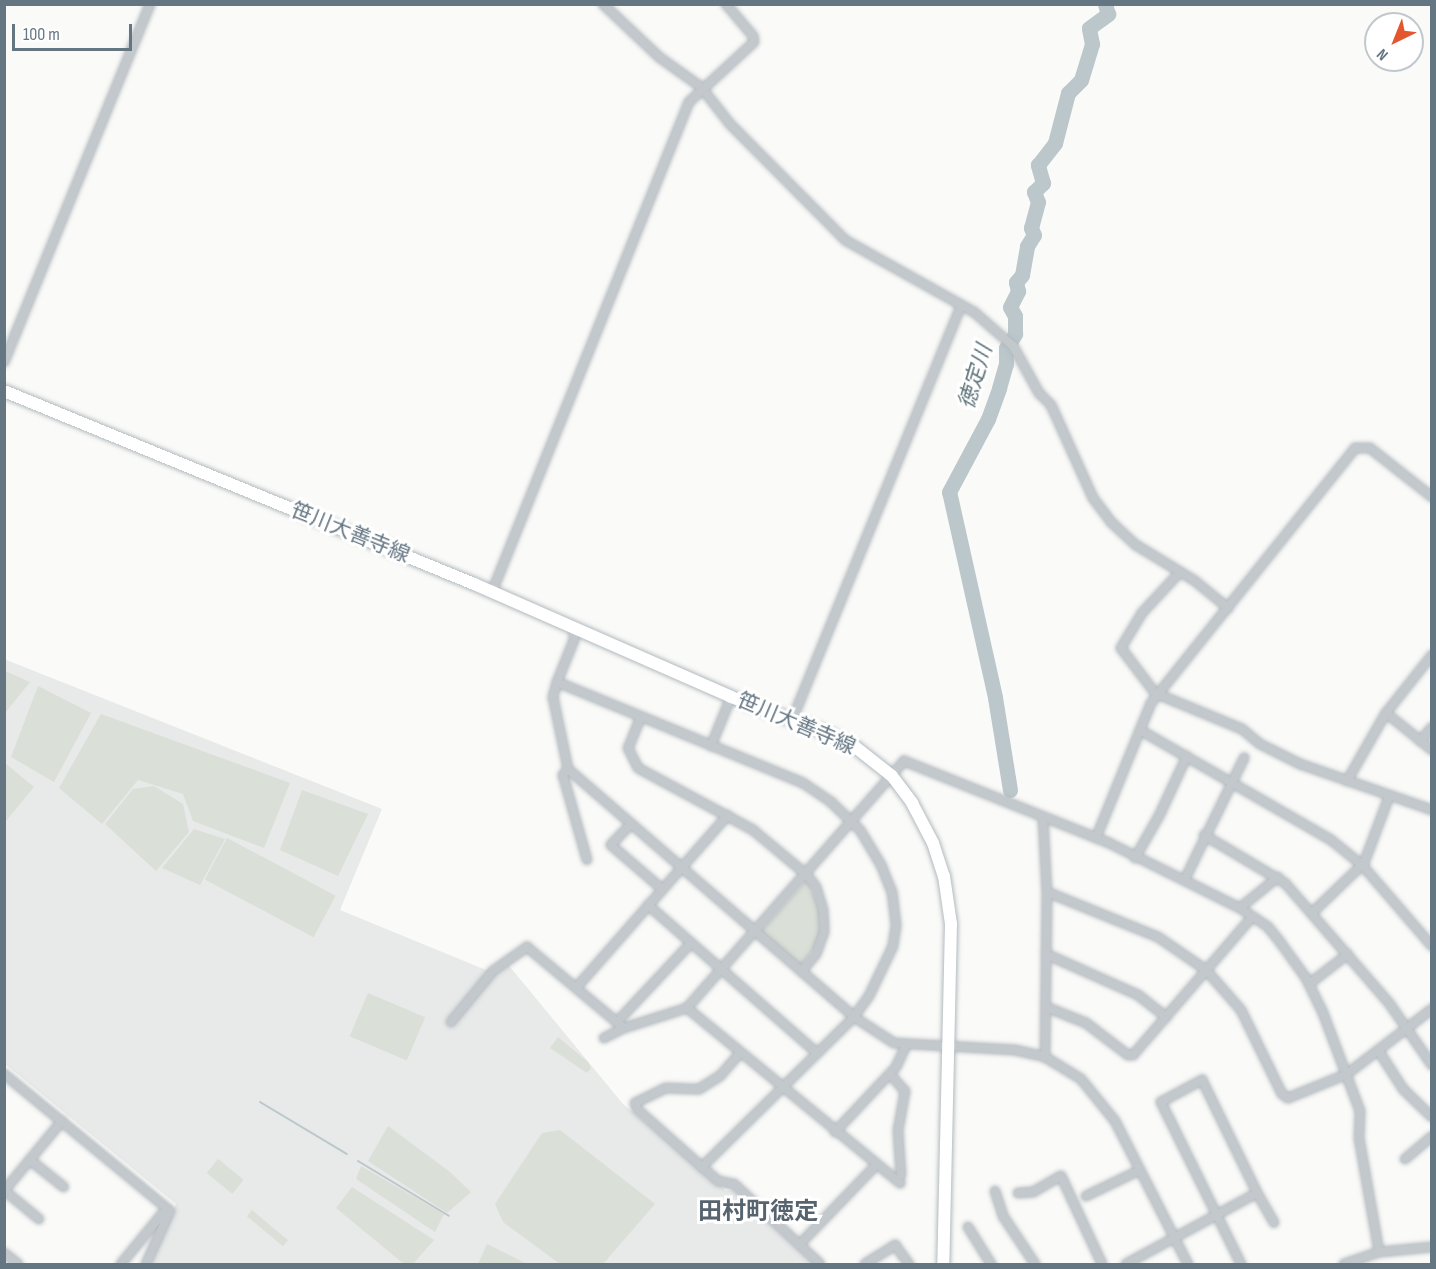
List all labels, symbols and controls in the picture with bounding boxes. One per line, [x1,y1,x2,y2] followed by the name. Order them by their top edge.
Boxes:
[15,12,135,50] scale bar
[1364,12,1424,72] north arrow
[23,24,60,45] text: 100 m
[1373,44,1392,64] text: N
[954,342,998,412] water label: 徳定川
[287,498,413,568] street label: 笹川大善寺線
[733,688,859,760] street label: 笹川大善寺線
[698,1198,818,1226] district label: 田村町徳定

